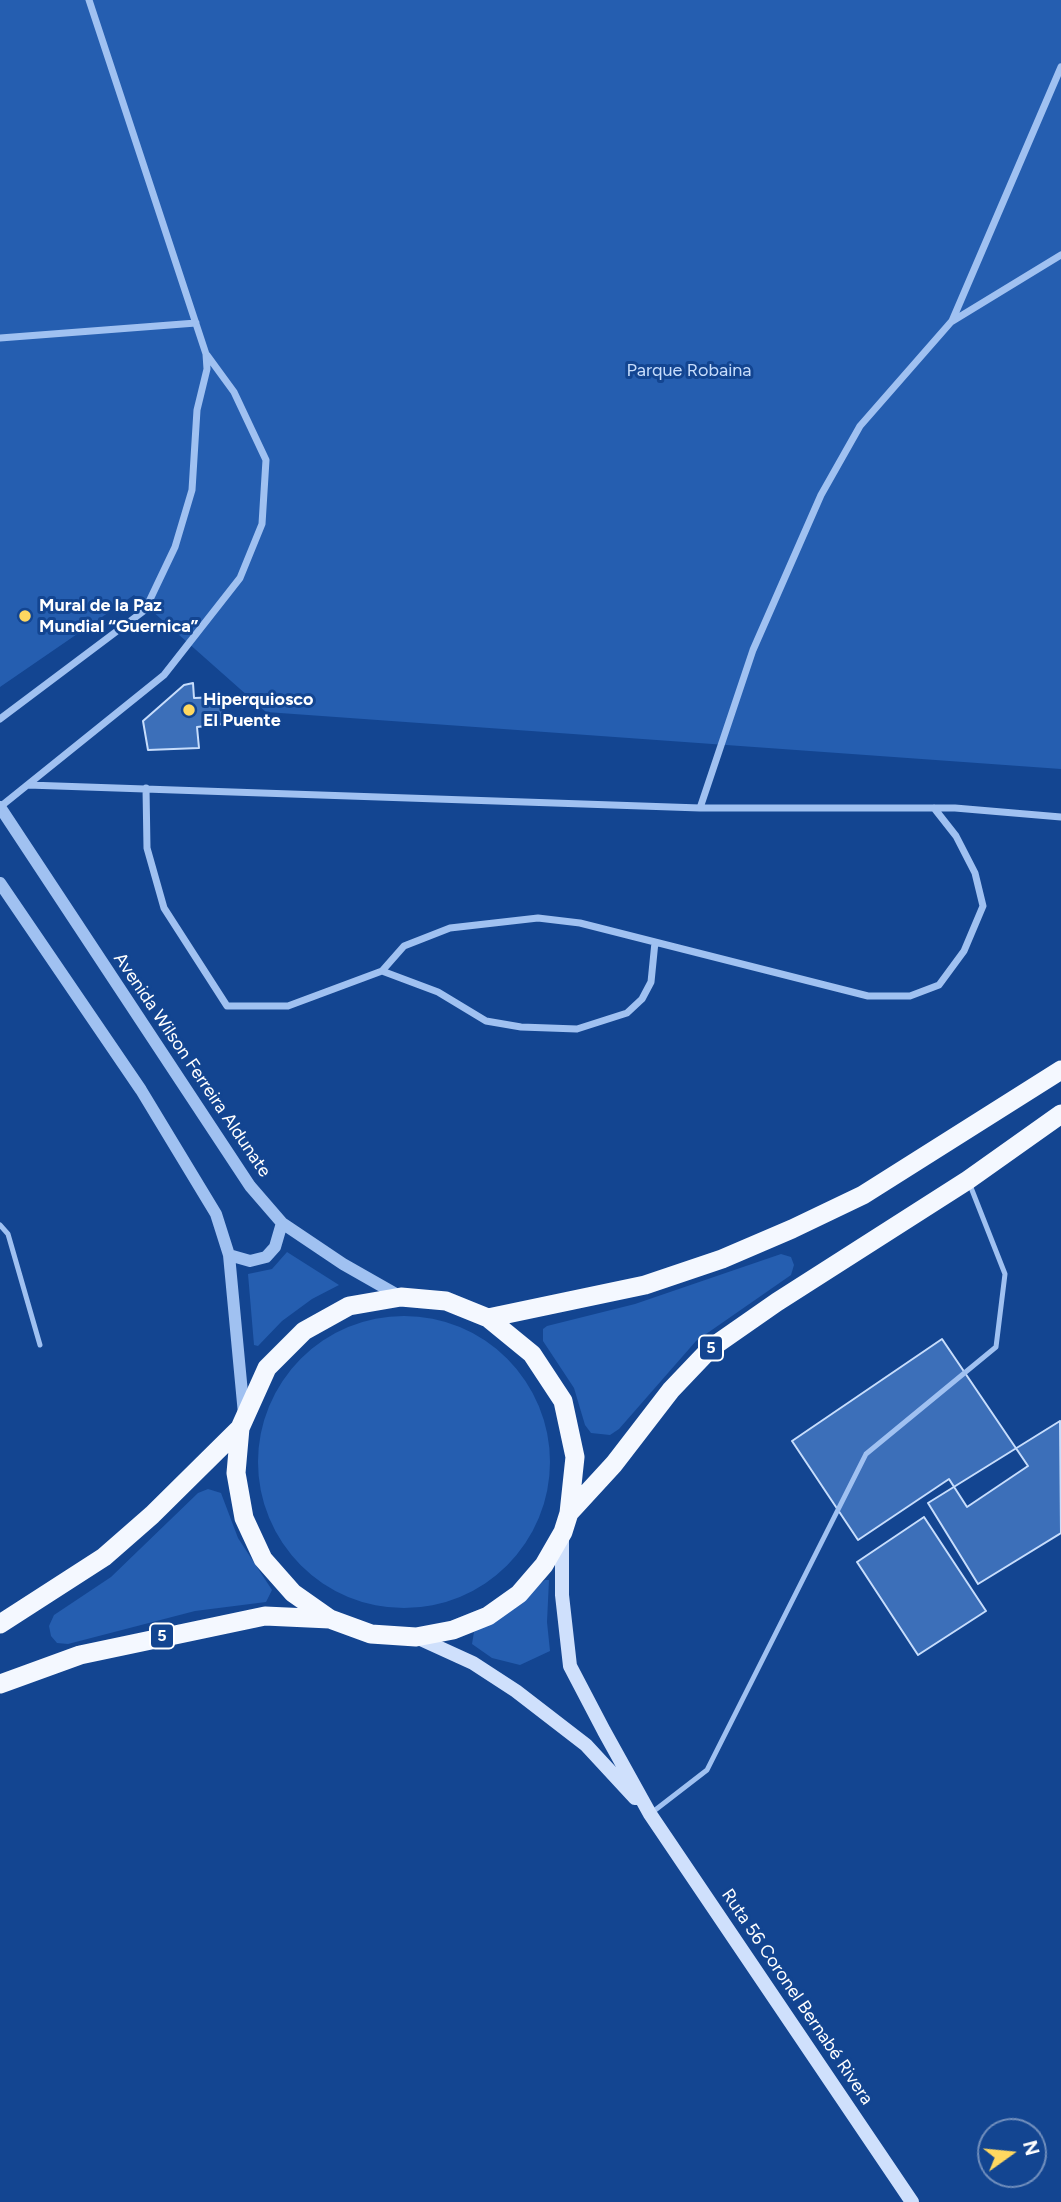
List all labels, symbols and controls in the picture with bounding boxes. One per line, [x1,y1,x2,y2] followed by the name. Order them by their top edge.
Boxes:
[626,360,752,382] park label: Parque Robaina
[39,595,198,638] place label: Mural de la Paz Mundial “Guernica”
[17,608,33,624] marker: Mural de la Paz Mundial “Guernica”
[203,689,314,732] place label: Hiperquiosco El Puente
[181,702,197,718] marker: Hiperquiosco El Puente
[109,949,275,1181] street label: Avenida Wilson Ferreira Aldunate
[699,1336,723,1360] road number: 5
[150,1624,174,1648] road number: 5
[717,1885,877,2109] street label: Ruta 56 Coronel Bernabé Rivera
[977,2118,1047,2188] north arrow
[1018,2138,1044,2158] text: N

